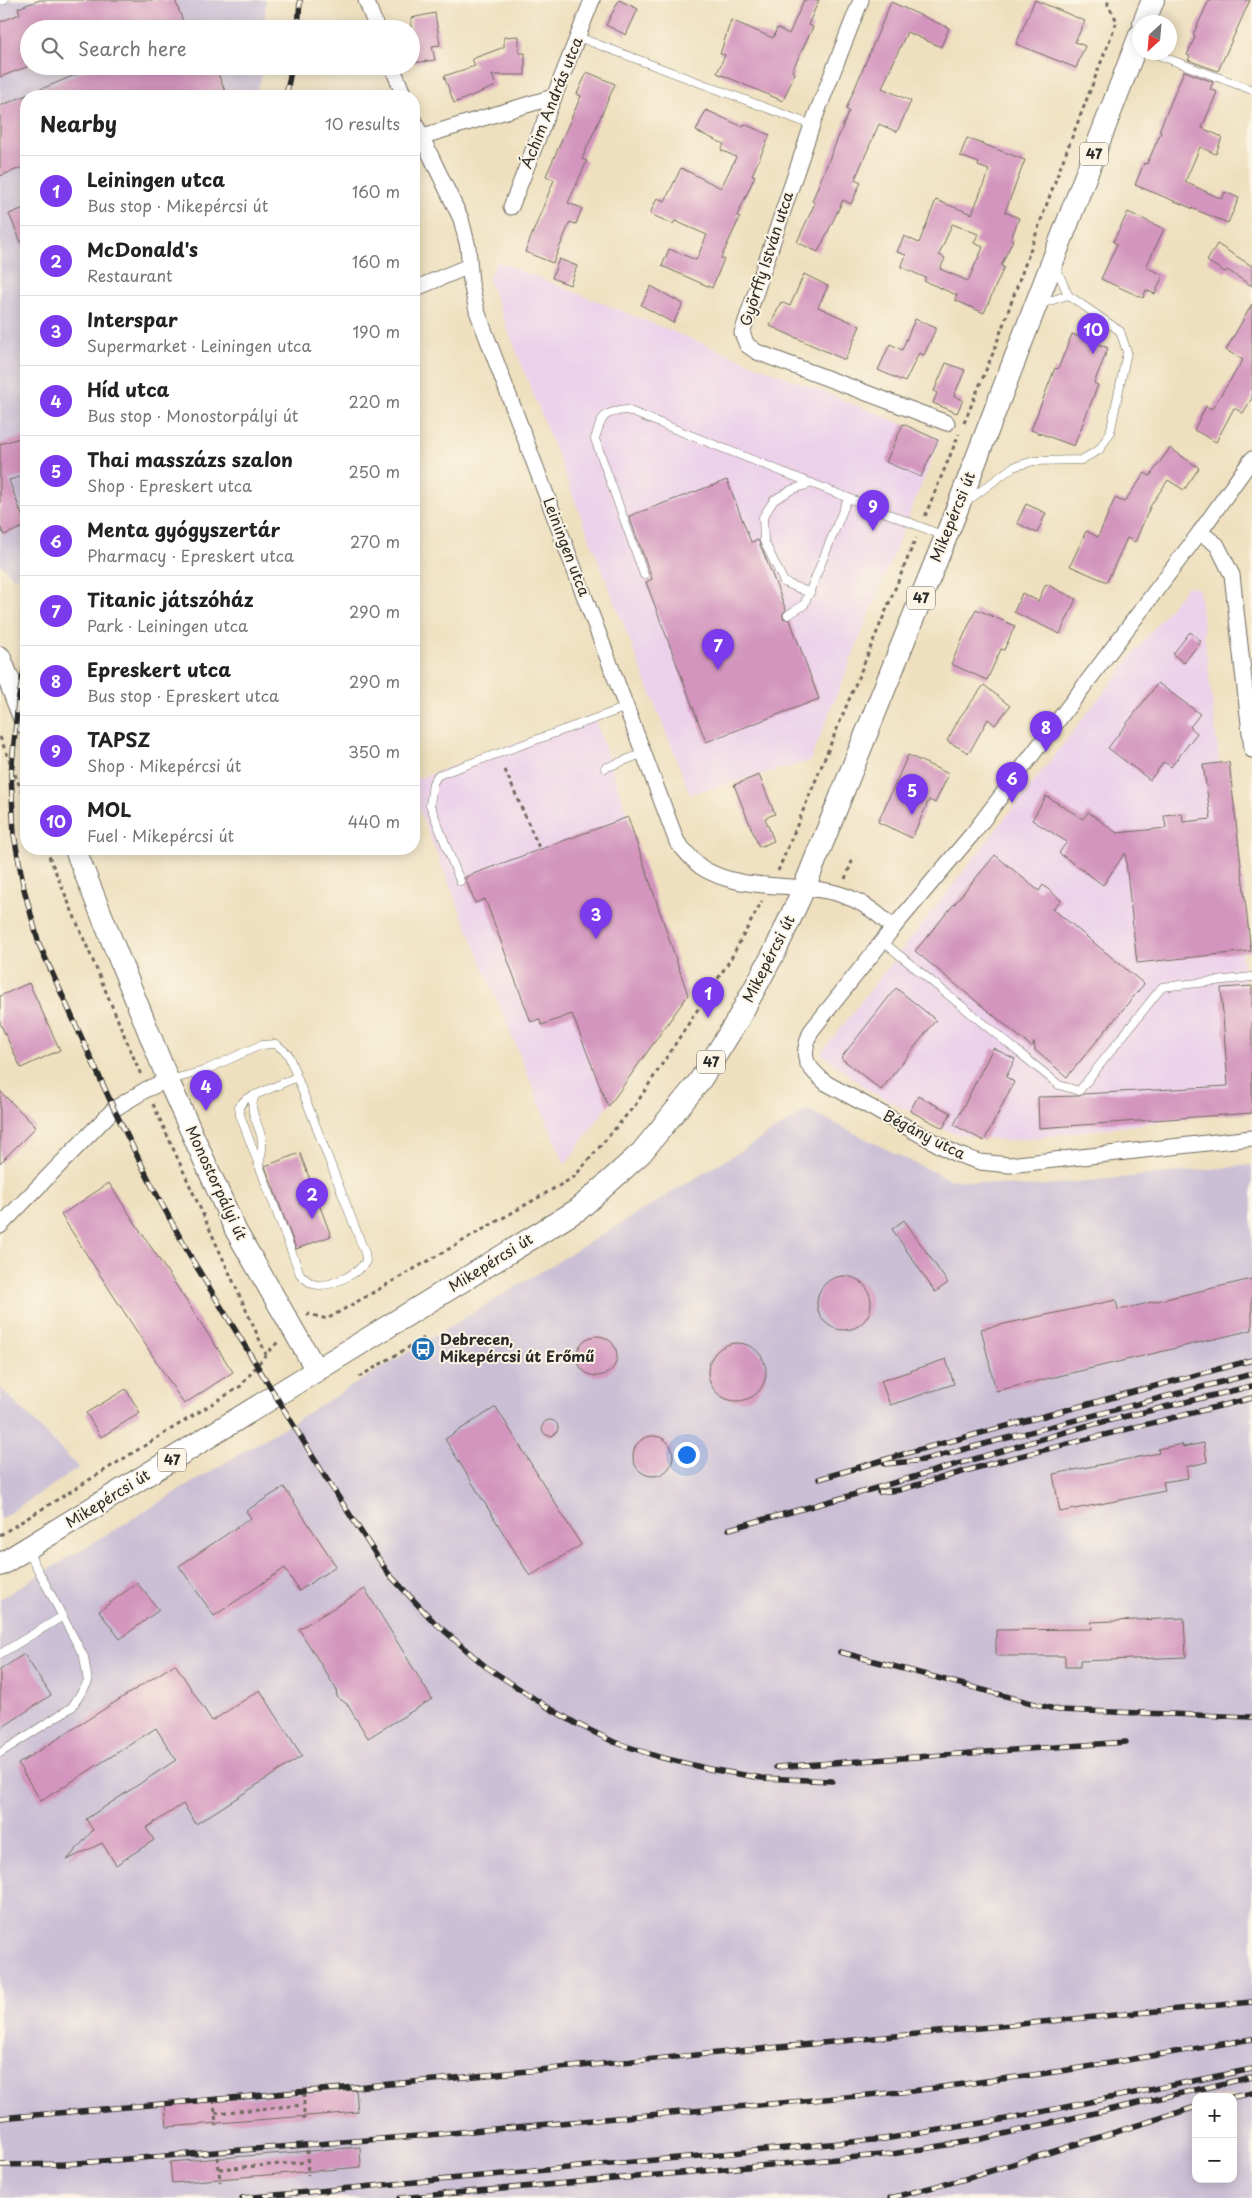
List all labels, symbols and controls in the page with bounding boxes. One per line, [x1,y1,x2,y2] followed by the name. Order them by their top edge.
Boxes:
[1132,15,1177,60] north arrow
[20,20,420,75] search box
[514,33,588,172] street label: Áchim András utca
[38,34,66,62] icon: search
[78,34,187,62] text: Search here
[40,107,117,139] text: Nearby
[325,111,400,135] text: 10 results
[1080,142,1108,166] road number: 47
[87,165,225,193] text: Leiningen utca
[52,179,60,203] text: 1
[352,179,400,203] text: 160 m
[733,188,798,329] street label: Györffy István utca
[87,193,268,217] text: Bus stop · Mikepércsi út
[87,235,198,263] text: McDonald's
[50,249,62,273] text: 2
[352,249,400,273] text: 160 m
[87,263,173,287] text: Restaurant
[87,305,178,333] text: Interspar
[1077,313,1109,354] pin: 10
[51,319,61,343] text: 3
[352,319,400,343] text: 190 m
[87,333,311,357] text: Supermarket · Leiningen utca
[87,375,169,403] text: Híd utca
[51,389,61,413] text: 4
[349,389,400,413] text: 220 m
[87,403,298,427] text: Bus stop · Monostorpályi út
[87,445,293,473] text: Thai masszázs szalon
[51,459,61,483] text: 5
[349,459,400,483] text: 250 m
[923,468,980,565] street label: Mikepércsi út
[87,473,252,497] text: Shop · Epreskert utca
[857,490,889,531] pin: 9
[538,494,597,600] street label: Leiningen utca
[87,515,280,543] text: Menta gyógyszertár
[50,529,62,553] text: 6
[350,529,400,553] text: 270 m
[87,543,294,567] text: Pharmacy · Epreskert utca
[87,585,253,613] text: Titanic játszóház
[907,586,935,610] road number: 47
[51,599,61,623] text: 7
[349,599,400,623] text: 290 m
[87,613,248,637] text: Park · Leiningen utca
[702,629,734,670] pin: 7
[87,655,231,683] text: Epreskert utca
[51,669,61,693] text: 8
[349,669,400,693] text: 290 m
[87,683,279,707] text: Bus stop · Epreskert utca
[1030,711,1062,752] pin: 8
[87,725,151,753] text: TAPSZ
[51,739,61,763] text: 9
[348,739,400,763] text: 350 m
[87,753,241,777] text: Shop · Mikepércsi út
[996,762,1028,803] pin: 6
[896,774,928,815] pin: 5
[87,795,131,823] text: MOL
[46,809,66,833] text: 10
[348,809,400,833] text: 440 m
[87,823,234,847] text: Fuel · Mikepércsi út
[580,898,612,939] pin: 3
[736,911,800,1006] street label: Mikepércsi út
[692,977,724,1018] pin: 1
[697,1050,725,1074] road number: 47
[190,1070,222,1111] pin: 4
[879,1103,970,1165] street label: Bégány utca
[181,1121,254,1243] street label: Monostorpályi út
[296,1178,328,1219] pin: 2
[444,1227,537,1297] street label: Mikepércsi út
[440,1327,595,1367] place label: Debrecen, Mikepércsi út Erőmű
[410,1336,436,1362] bus stop icon: Debrecen, Mikepércsi út Erőmű
[674,1442,700,1468] your location
[158,1448,186,1472] road number: 47
[61,1463,154,1533] street label: Mikepércsi út
[1192,2093,1237,2183] map controls
[1192,2093,1237,2138] button: +
[1192,2138,1237,2183] button: −

